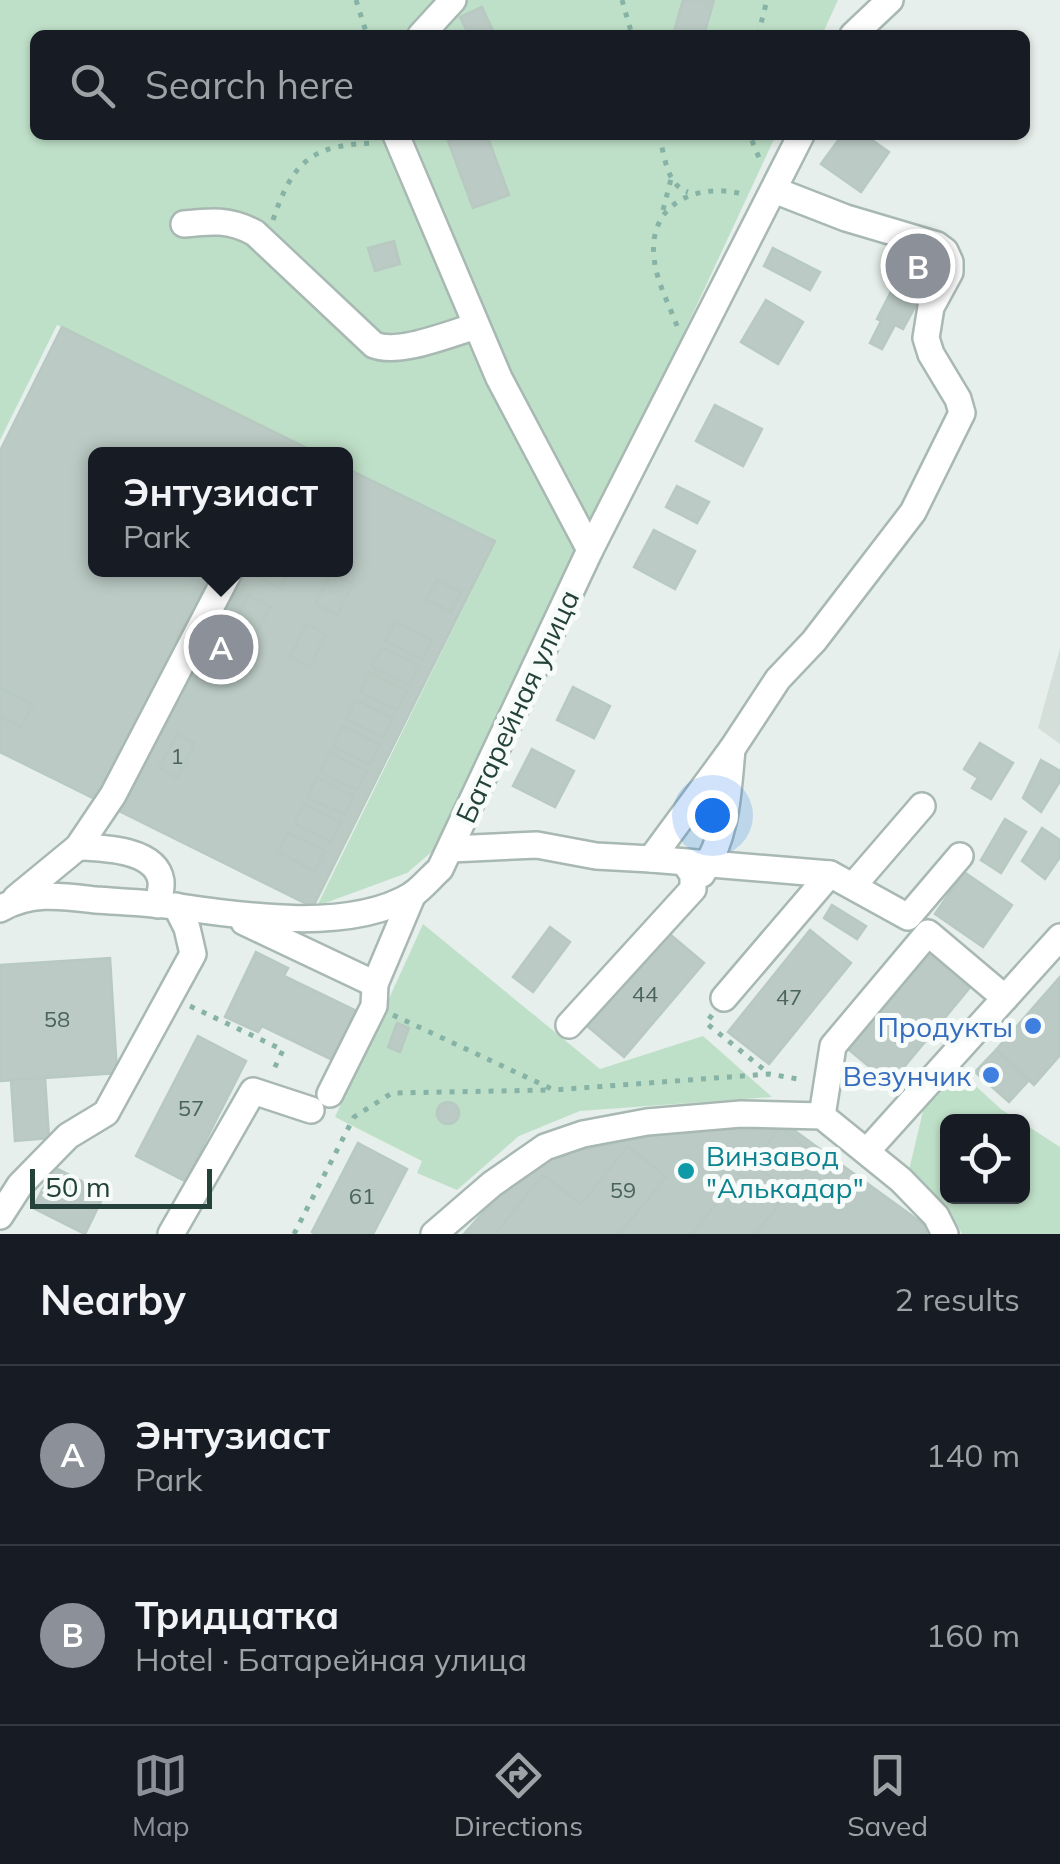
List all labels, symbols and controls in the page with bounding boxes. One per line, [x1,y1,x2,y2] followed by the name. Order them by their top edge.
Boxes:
[30,30,1030,140] search box
[65,58,120,113] icon: search
[145,61,354,109] text: Search here
[886,228,950,304] pin: B
[88,447,353,577] popup
[123,468,318,516] text: Энтузиаст
[123,516,190,556] text: Park
[448,584,586,828] street label: Батарейная улица
[188,610,254,684] pin: A
[170,742,184,770] house number: 1
[687,790,738,841] your location
[632,980,658,1008] house number: 44
[776,983,802,1011] house number: 47
[44,1005,70,1033] house number: 58
[877,1009,1013,1044] place label: Продукты
[1022,1015,1044,1037] marker: Продукты
[843,1058,972,1093] place label: Везунчик
[980,1064,1002,1086] marker: Везунчик
[178,1094,204,1122] house number: 57
[940,1114,1030,1204] map controls
[940,1114,1030,1204] button: locate
[706,1138,864,1205] place label: Винзавод "Алькадар"
[675,1160,697,1182] marker: Винзавод "Алькадар"
[30,1164,212,1208] scale bar
[45,1169,111,1204] text: 50 m
[610,1176,636,1204] house number: 59
[349,1182,375,1210] house number: 61
[40,1273,186,1326] text: Nearby
[895,1279,1020,1319] text: 2 results
[135,1411,330,1459] text: Энтузиаст
[60,1435,85,1475] text: A
[926,1435,1020,1475] text: 140 m
[135,1459,202,1499] text: Park
[135,1591,339,1639] text: Тридцатка
[61,1615,84,1655] text: B
[926,1615,1020,1655] text: 160 m
[135,1639,527,1679] text: Hotel · Батарейная улица
[132,1748,190,1843] tab: Map
[454,1748,583,1843] tab: Directions
[847,1748,928,1843] tab: Saved

